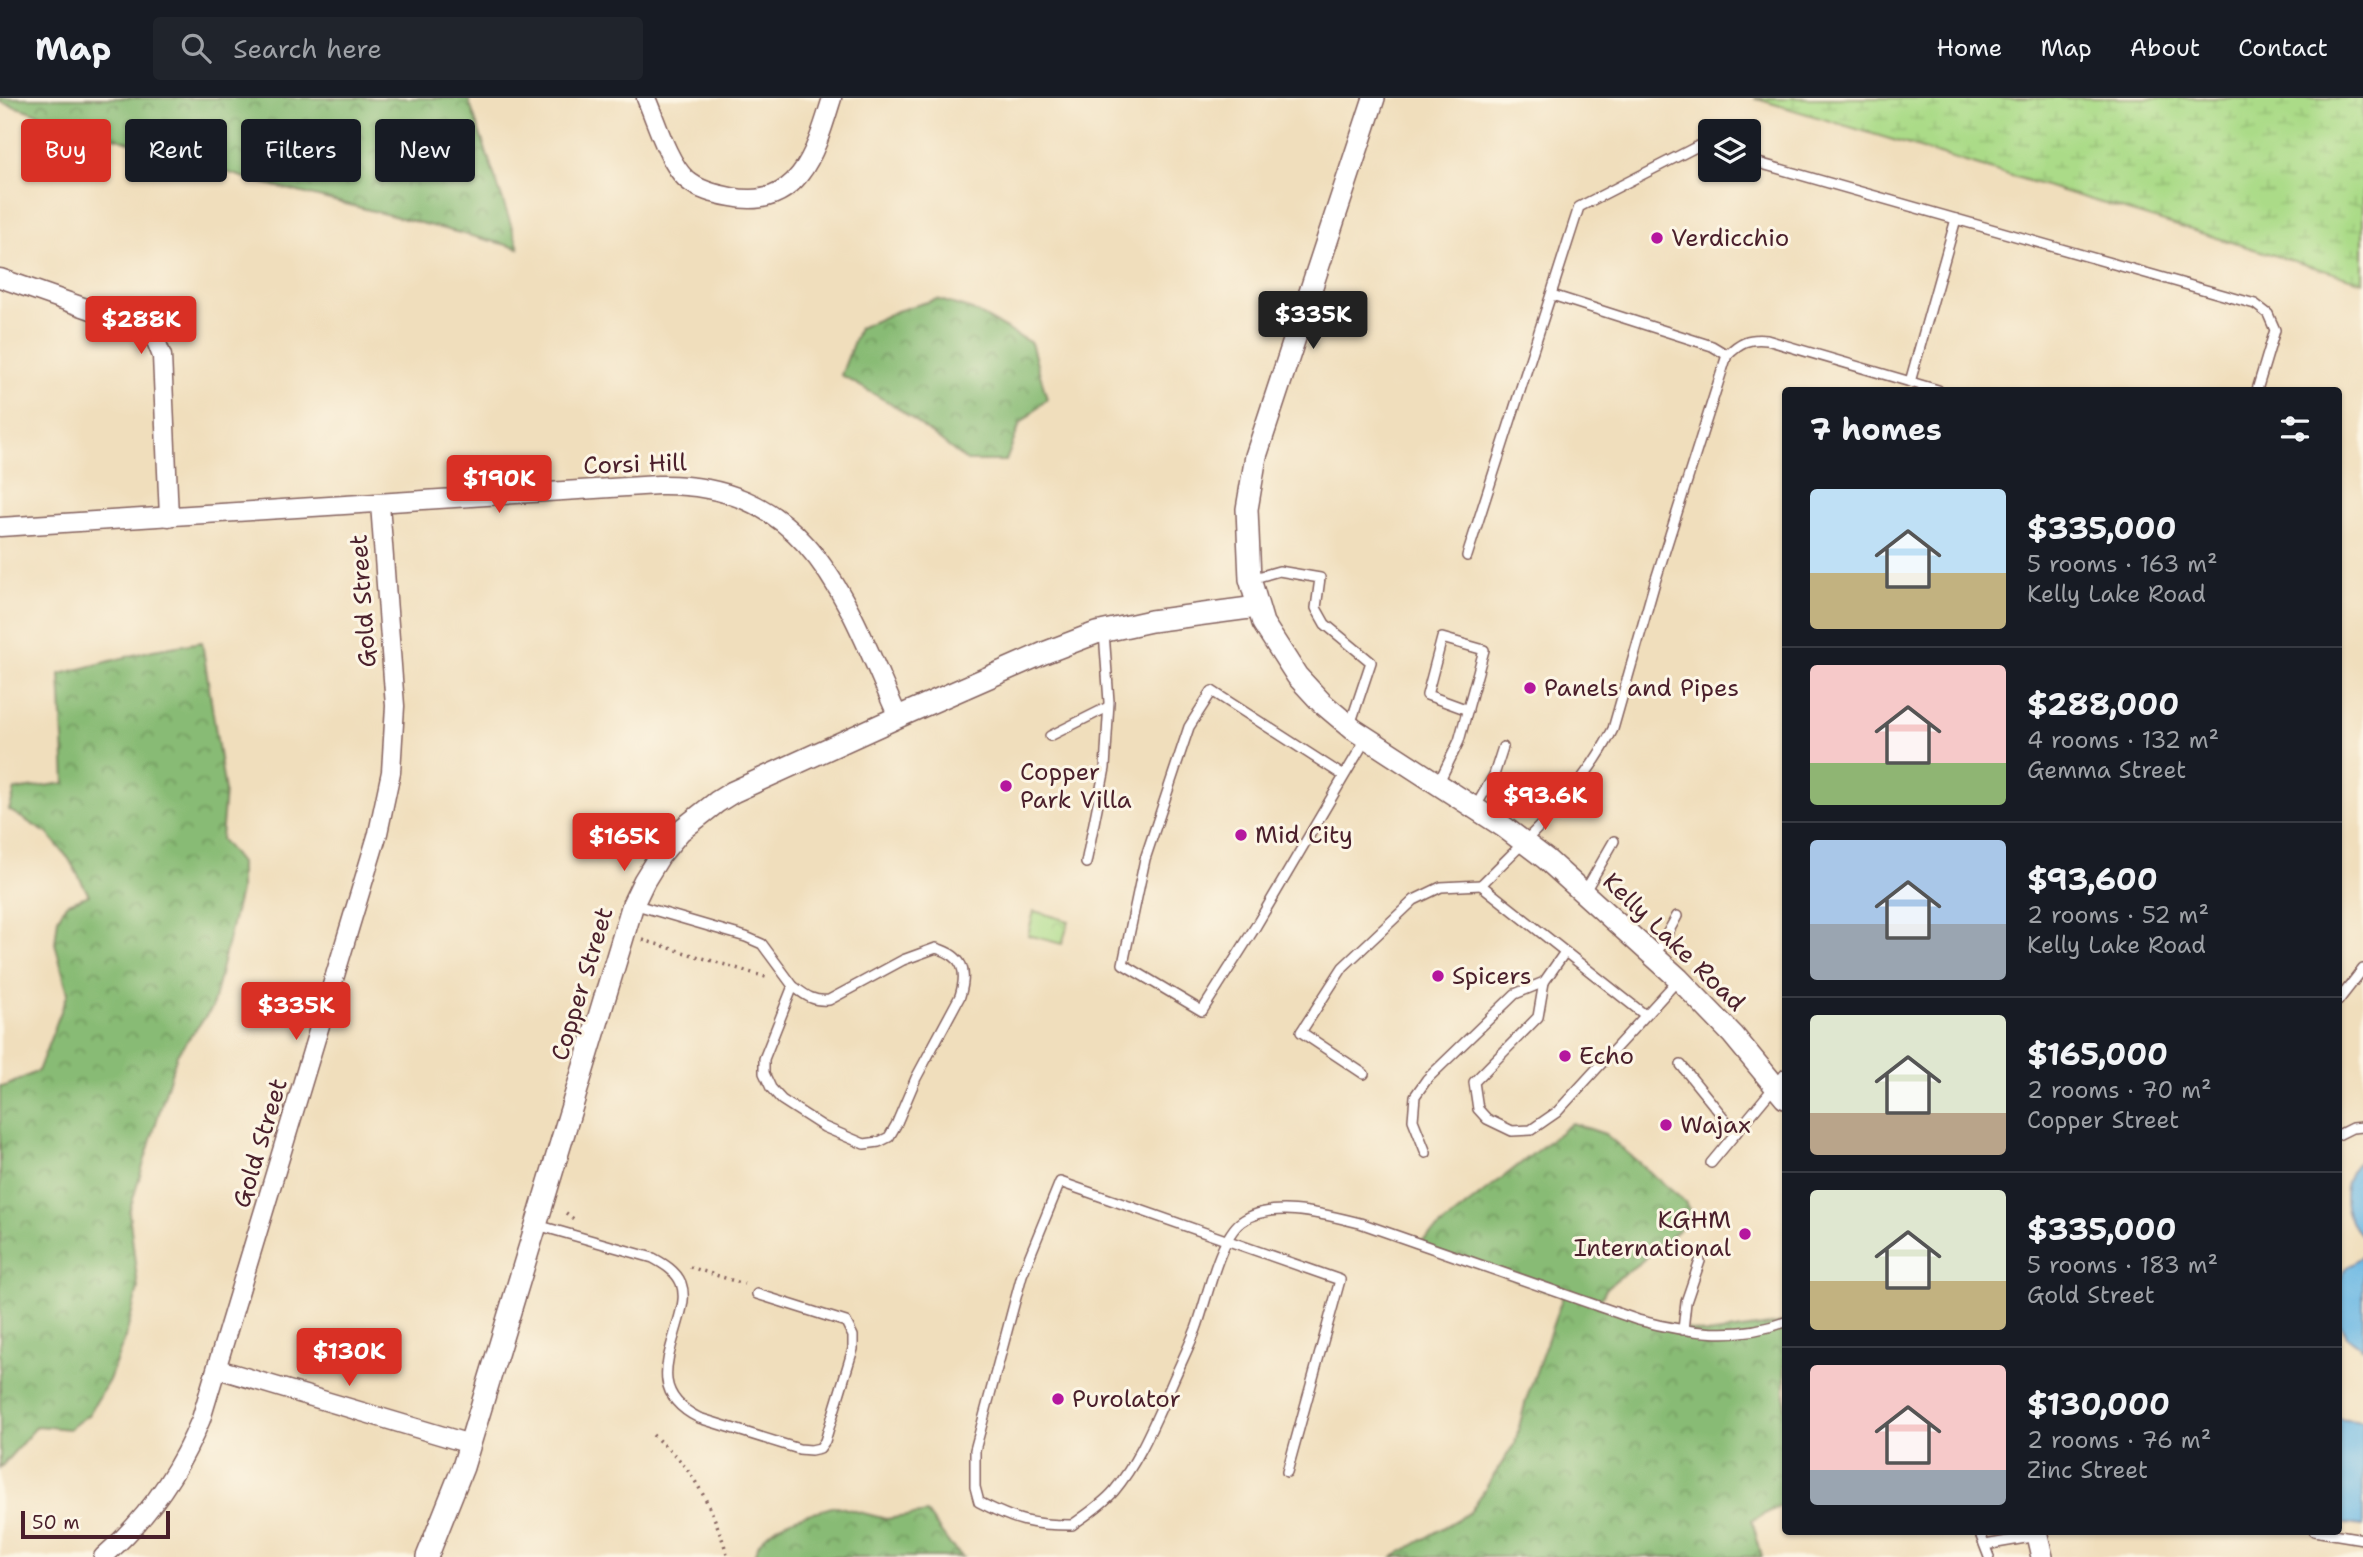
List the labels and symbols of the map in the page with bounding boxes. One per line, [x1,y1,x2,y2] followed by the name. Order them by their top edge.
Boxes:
[1671,222,1789,254] place label: Verdicchio
[1649,230,1665,246] marker: Verdicchio
[1264,292,1362,351] pin: $335K
[92,296,190,356] pin: $288K
[583,446,688,482] street label: Corsi Hill
[450,456,548,515] pin: $190K
[342,533,384,669] street label: Gold Street
[1544,672,1739,704] place label: Panels and Pipes
[1522,680,1538,696] marker: Panels and Pipes
[1020,756,1132,816] place label: Copper Park Villa
[1488,772,1602,832] pin: $93.6K
[998,778,1014,794] marker: Copper Park Villa
[575,814,673,873] pin: $165K
[1255,819,1353,851] place label: Mid City
[1233,827,1249,843] marker: Mid City
[1596,866,1752,1018] street label: Kelly Lake Road
[543,903,621,1065] street label: Copper Street
[1452,960,1532,992] place label: Spicers
[1430,968,1446,984] marker: Spicers
[247,982,345,1042] pin: $335K
[1579,1040,1634,1072] place label: Echo
[1557,1048,1573,1064] marker: Echo
[225,1075,295,1211] street label: Gold Street
[1680,1109,1751,1141] place label: Wajax
[1658,1117,1674,1133] marker: Wajax
[1574,1204,1732,1264] place label: KGHM International
[1737,1226,1753,1242] marker: KGHM International
[300,1328,398,1388] pin: $130K
[1072,1383,1181,1415] place label: Purolator
[1050,1391,1066,1407] marker: Purolator
[21,1508,170,1540] scale bar

